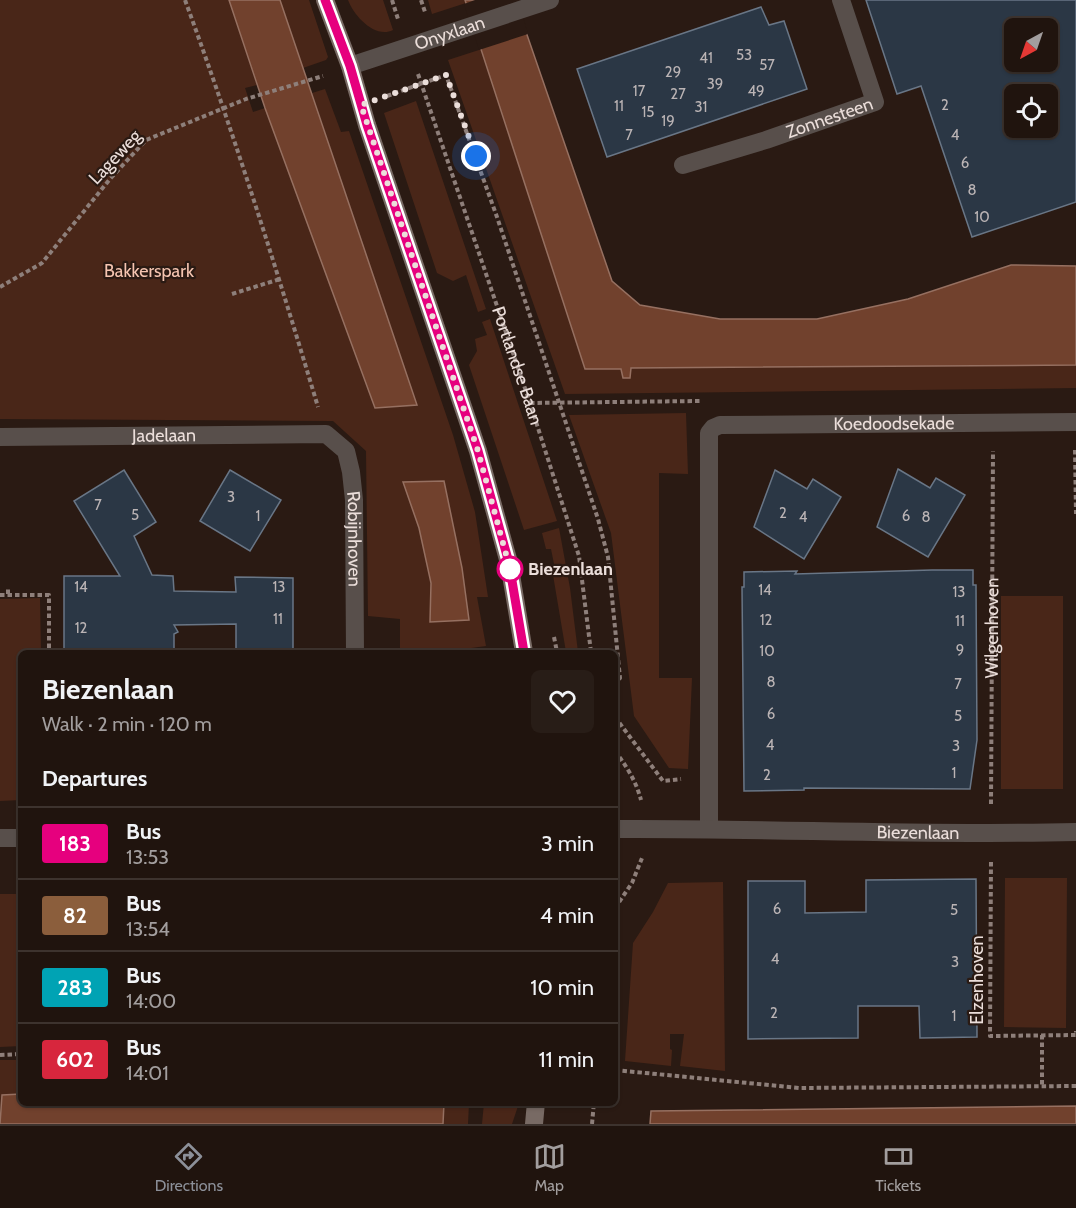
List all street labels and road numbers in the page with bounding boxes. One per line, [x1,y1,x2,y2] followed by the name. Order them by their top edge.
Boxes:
[412,11,488,55] street label: Onyxlaan
[783,93,876,143] street label: Zonnesteen
[84,124,147,189] street label: Lageweg
[487,304,547,428] street label: Portlandse Baan
[833,412,955,435] street label: Koedoodsekade
[131,424,196,447] street label: Jadelaan
[342,490,366,587] street label: Robijnhoven
[981,578,1003,678] street label: Wilgenhoven
[876,821,959,844] street label: Biezenlaan
[966,935,988,1025] street label: Elzenhoven

